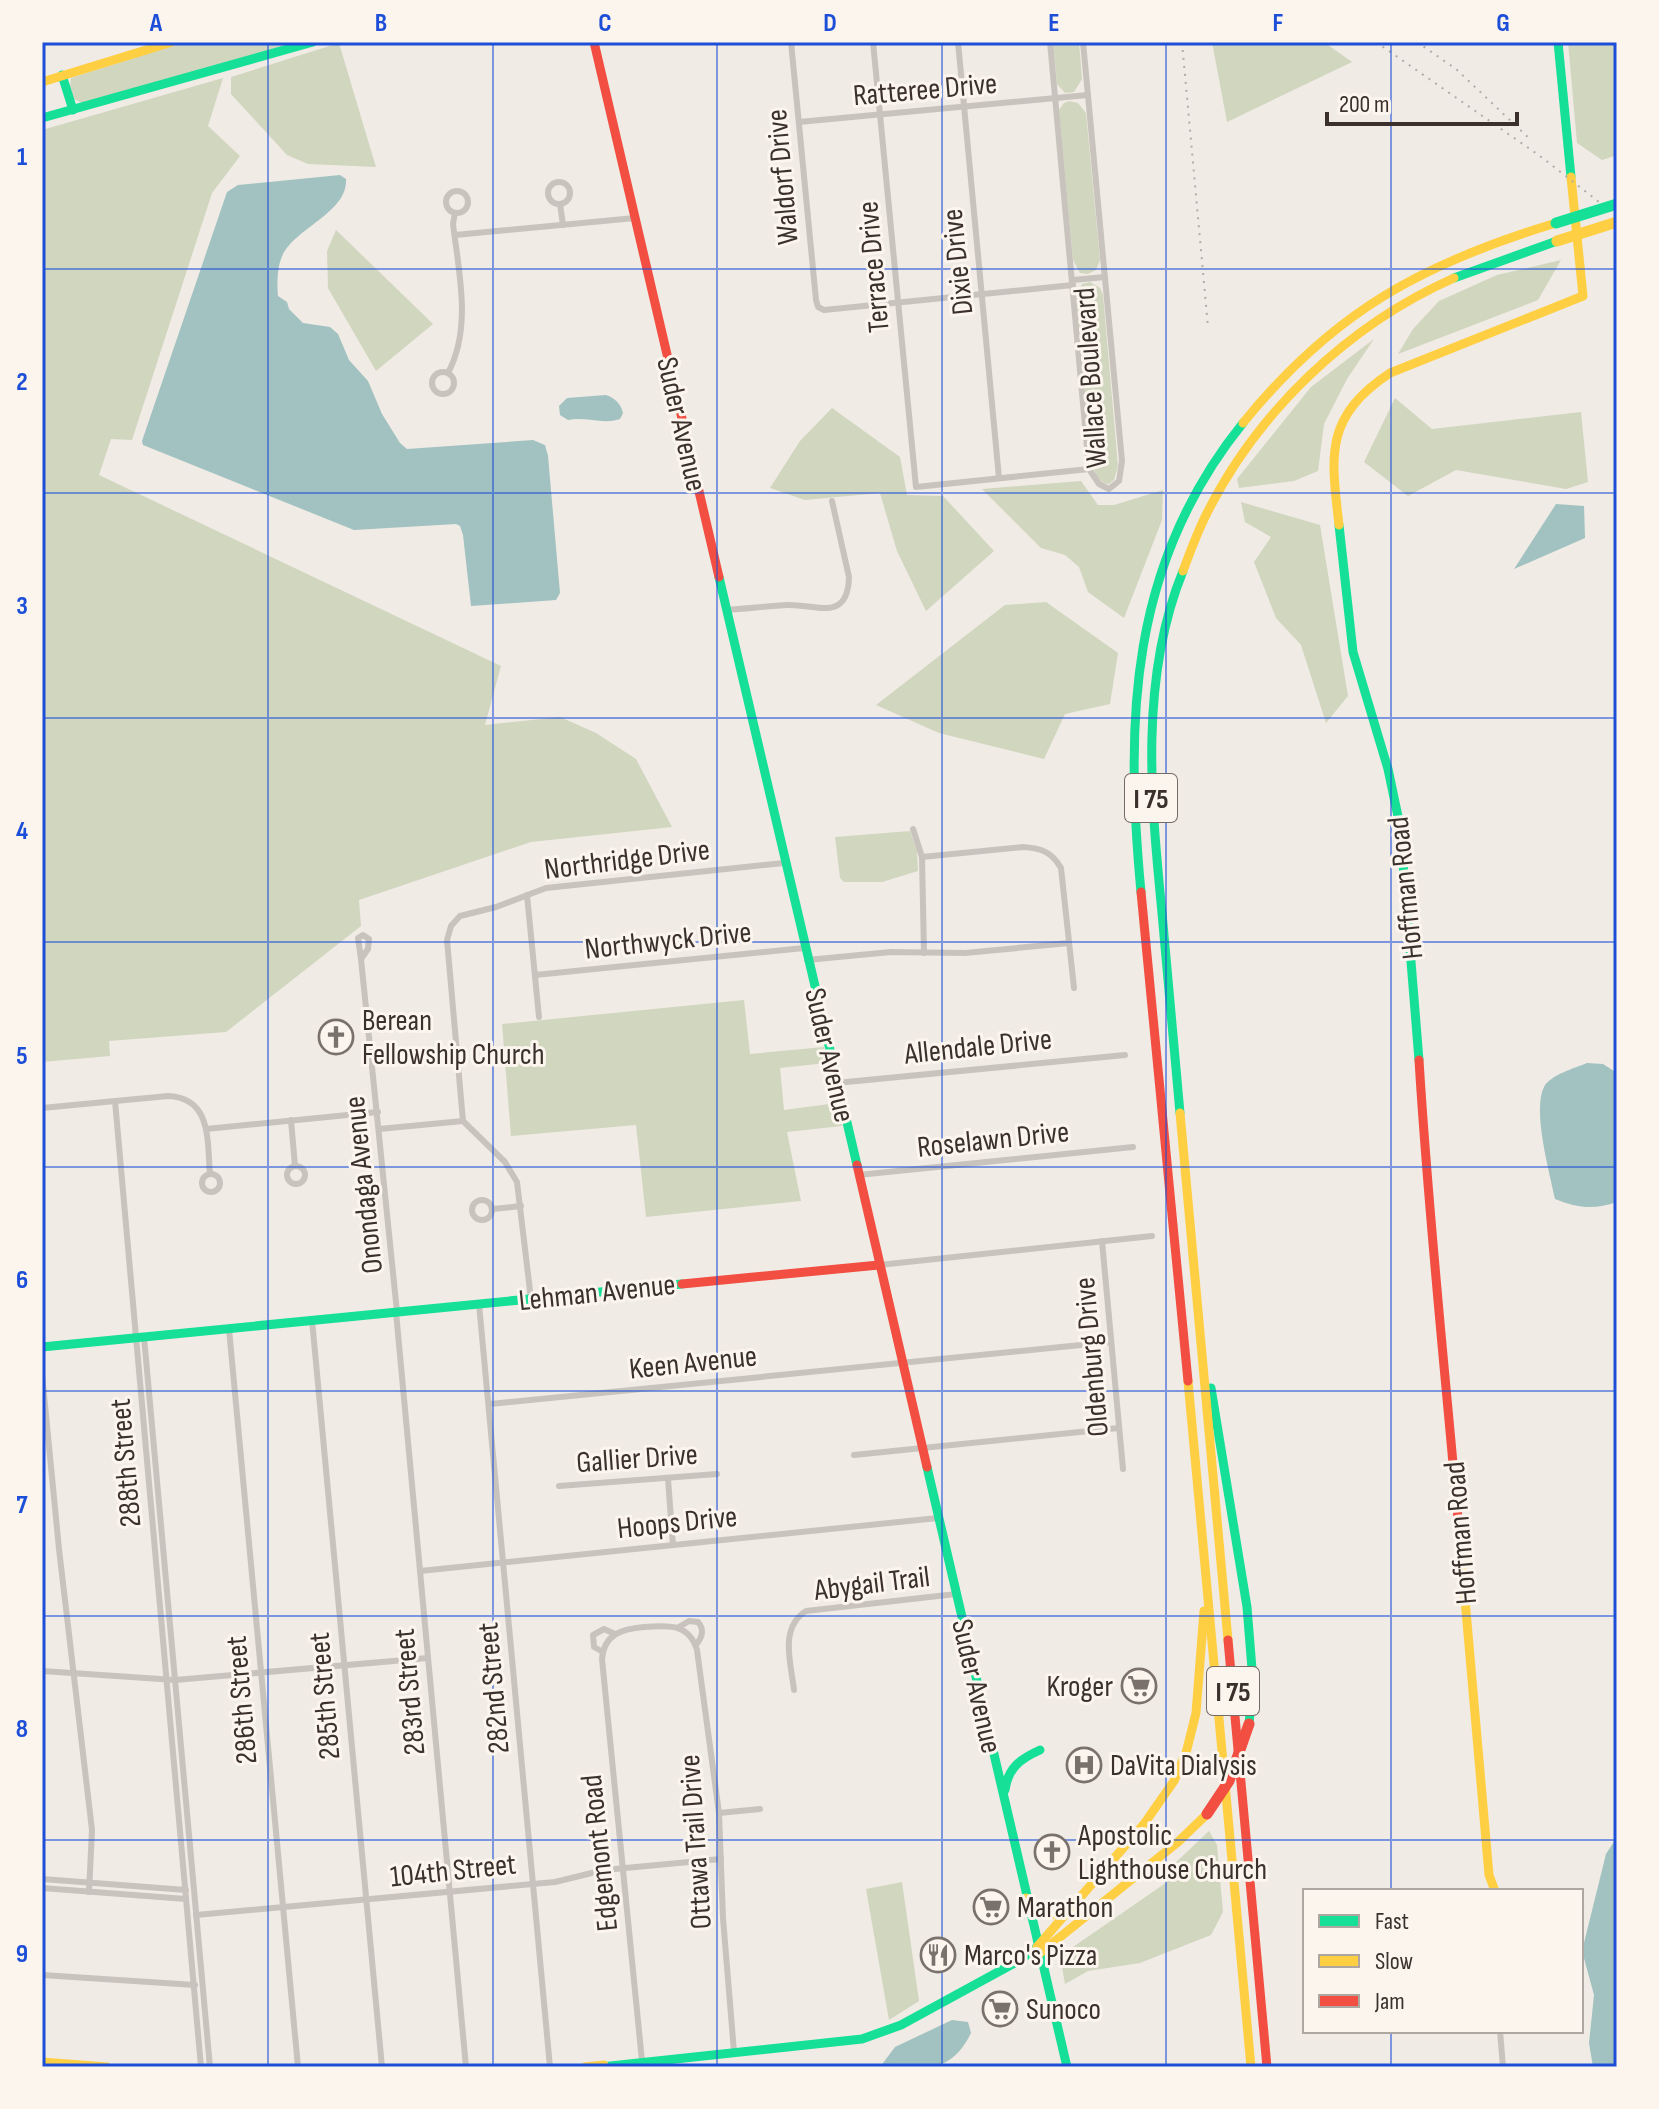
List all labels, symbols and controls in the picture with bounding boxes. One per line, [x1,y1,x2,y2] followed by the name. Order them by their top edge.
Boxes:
[149,8,163,39] text: A
[375,8,387,39] text: B
[598,8,612,39] text: C
[823,8,837,39] text: D
[1048,8,1060,39] text: E
[1273,8,1284,39] text: F
[1496,8,1510,39] text: G
[852,66,999,114] street label: Ratteree Drive
[1327,76,1517,126] scale bar
[1339,90,1390,119] text: 200 m
[759,108,807,246] street label: Waldorf Drive
[17,142,27,173] text: 1
[850,200,898,334] street label: Terrace Drive
[935,207,981,317] street label: Dixie Drive
[1067,286,1115,469] street label: Wallace Boulevard
[648,354,714,495] street label: Suder Avenue
[16,367,28,398] text: 2
[16,591,28,622] text: 3
[1125,774,1177,822] road number: I 75
[1381,815,1431,961] street label: Hoffman Road
[16,816,28,847] text: 4
[542,832,712,888] street label: Northridge Drive
[583,914,753,968] street label: Northwyck Drive
[796,985,862,1126] street label: Suder Avenue
[362,1003,545,1073] place label: Berean Fellowship Church
[317,1018,355,1056] church icon: Berean Fellowship Church
[902,1021,1054,1073] street label: Allendale Drive
[16,1041,28,1072] text: 5
[337,1094,391,1275] street label: Onondaga Avenue
[915,1114,1071,1166] street label: Roselawn Drive
[16,1265,28,1296] text: 6
[517,1267,677,1319] street label: Lehman Avenue
[1067,1276,1117,1438] street label: Oldenburg Drive
[628,1338,759,1388] street label: Keen Avenue
[102,1397,150,1529] street label: 288th Street
[575,1437,699,1481] street label: Gallier Drive
[1437,1460,1485,1606] street label: Hoffman Road
[16,1490,28,1521] text: 7
[615,1499,739,1547] street label: Hoops Drive
[811,1559,932,1609] street label: Abygail Trail
[943,1616,1009,1757] street label: Suder Avenue
[470,1621,518,1755] street label: 282nd Street
[387,1627,433,1757] street label: 283rd Street
[302,1631,348,1761] street label: 285th Street
[218,1634,266,1766] street label: 286th Street
[1120,1667,1158,1705] supermarket icon: Kroger
[1207,1667,1259,1715] road number: I 75
[1047,1669,1113,1705] place label: Kroger
[16,1714,28,1745] text: 8
[1065,1746,1103,1784] hospital icon: DaVita Dialysis
[1110,1748,1257,1784] place label: DaVita Dialysis
[672,1753,720,1930] street label: Ottawa Trail Drive
[574,1773,626,1933] street label: Edgemont Road
[1077,1818,1267,1888] place label: Apostolic Lighthouse Church
[1033,1833,1071,1871] church icon: Apostolic Lighthouse Church
[388,1846,518,1896] street label: 104th Street
[972,1888,1010,1926] supermarket icon: Marathon
[1303,1889,1583,2033] legend
[1017,1890,1113,1926] place label: Marathon
[1375,1907,1409,1936] text: Fast
[919,1936,957,1974] restaurant icon: Marco's Pizza
[964,1938,1097,1974] place label: Marco's Pizza
[16,1939,28,1970] text: 9
[1375,1947,1413,1976] text: Slow
[1374,1987,1405,2016] text: Jam
[981,1990,1019,2028] supermarket icon: Sunoco
[1026,1992,1101,2028] place label: Sunoco

